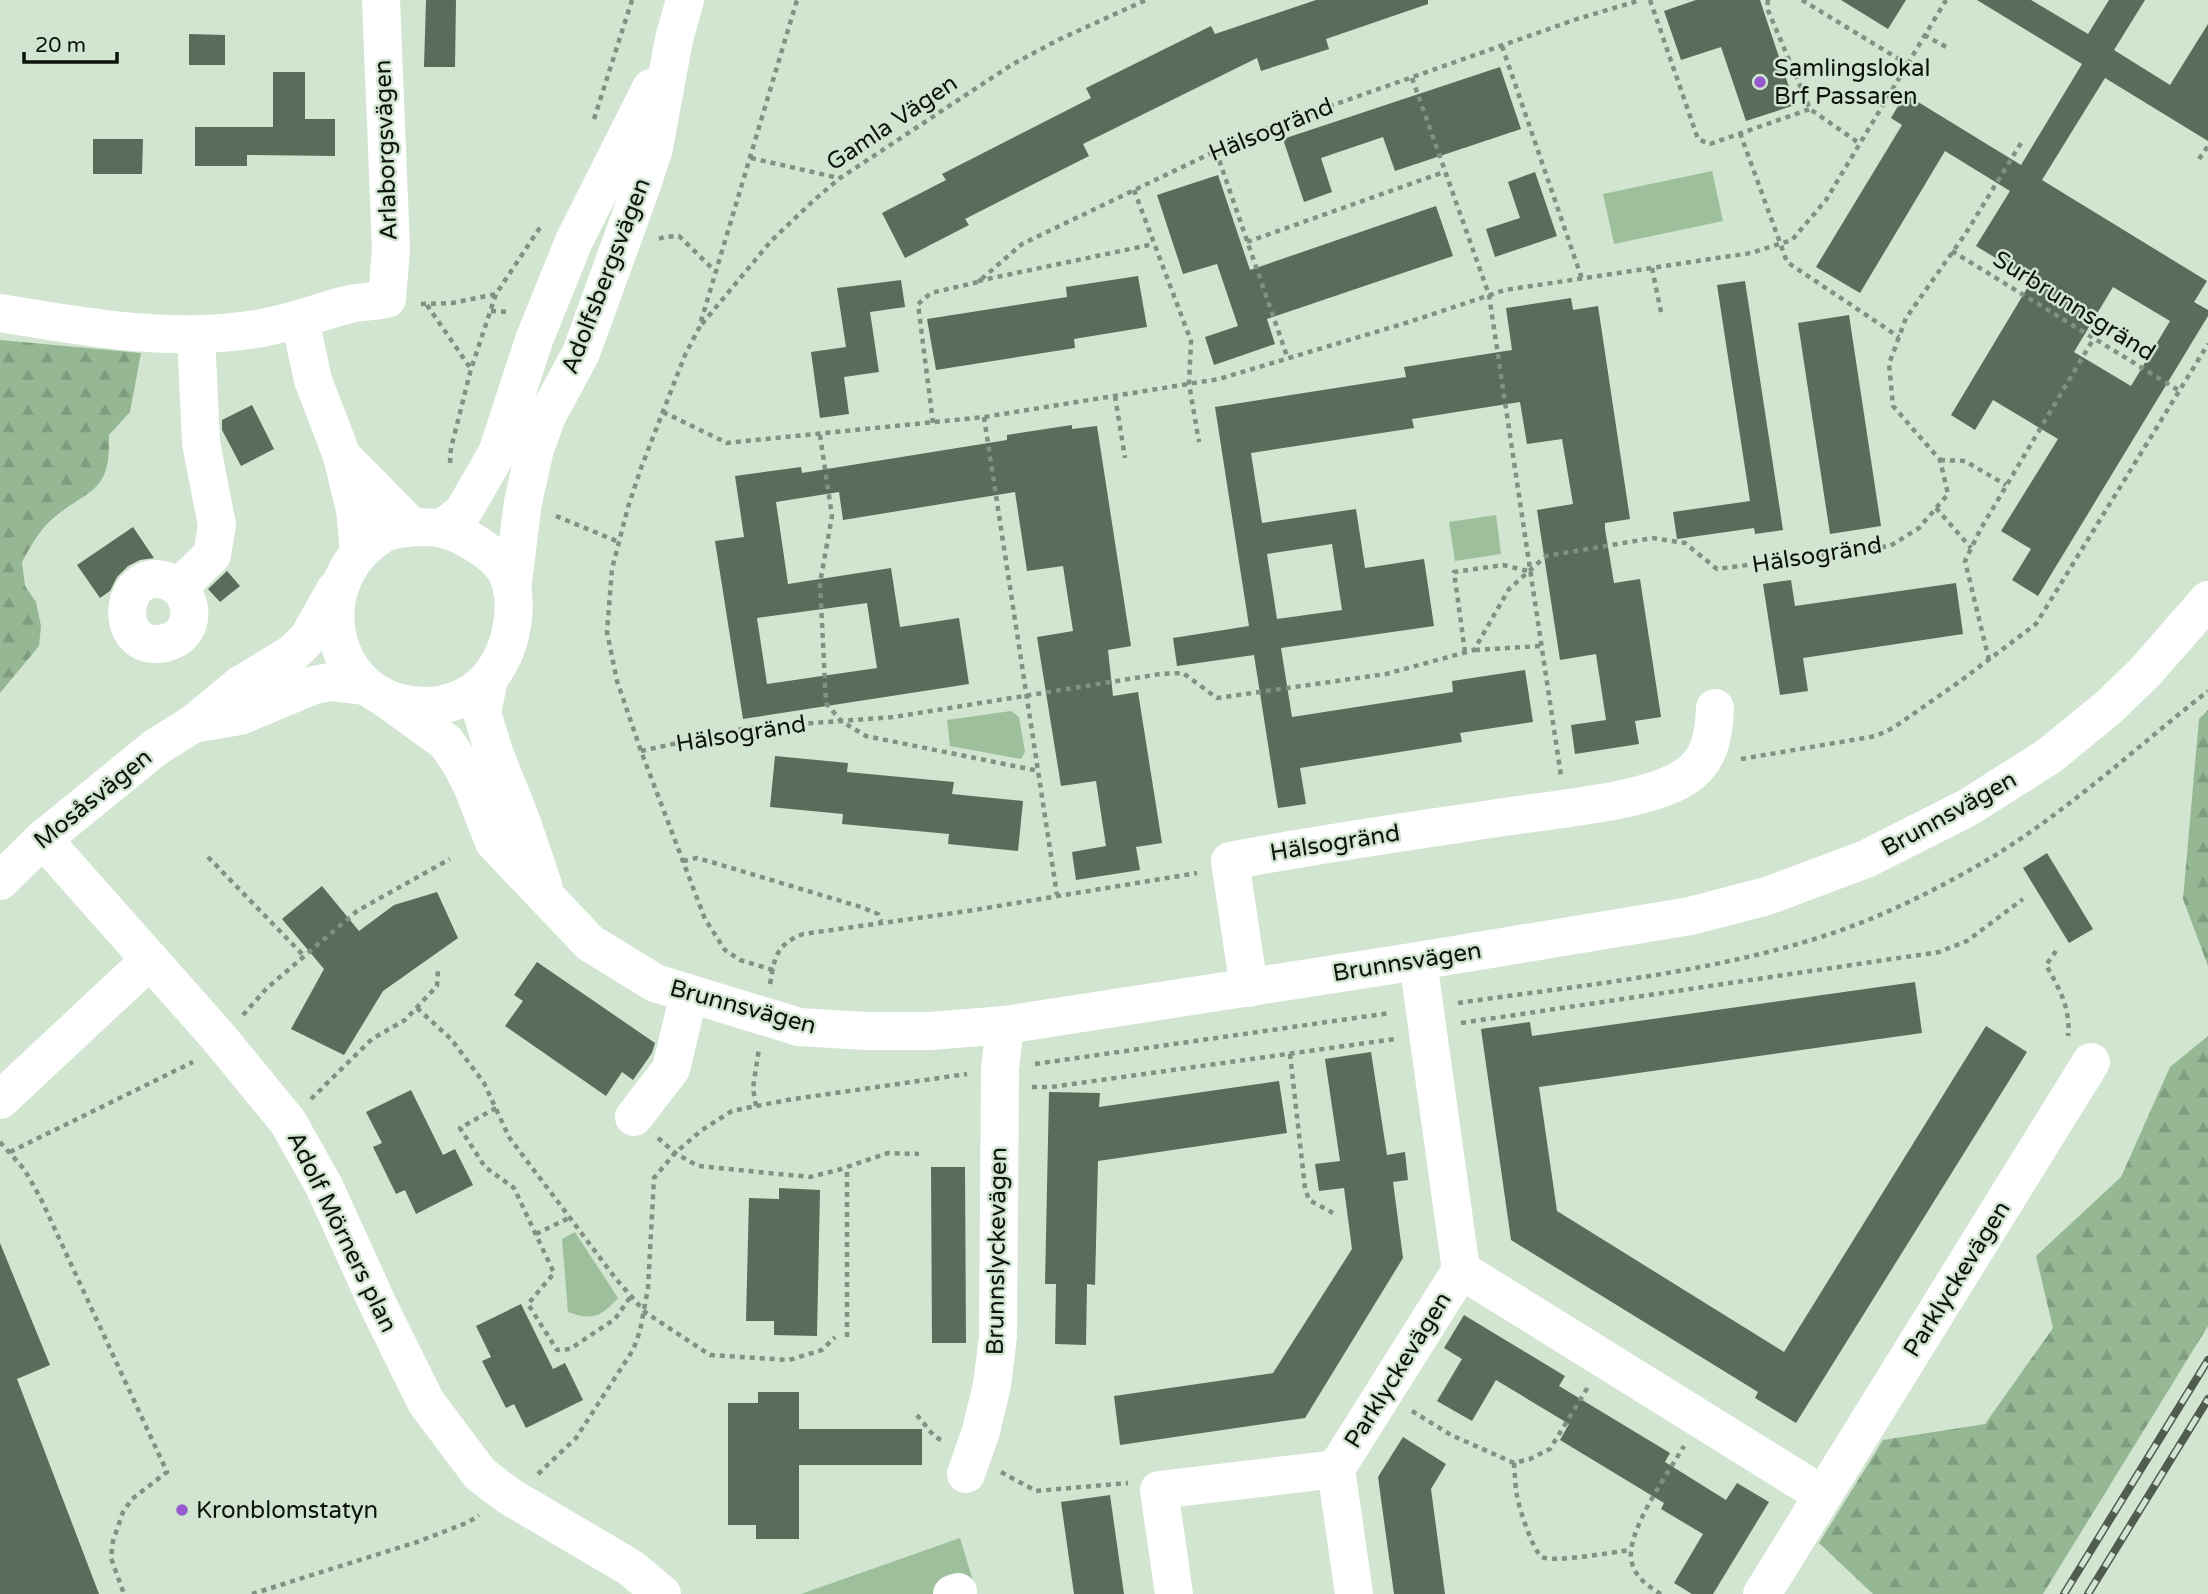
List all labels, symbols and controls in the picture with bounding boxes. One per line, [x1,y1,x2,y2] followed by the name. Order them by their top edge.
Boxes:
[24,21,117,65] scale bar
[35,33,86,58] text: 20 m
[1774,54,1930,111] place label: Samlingslokal Brf Passaren
[368,59,404,241] street label: Arlaborgsvägen
[821,69,963,177] street label: Gamla Vägen
[1752,74,1768,90] marker: Samlingslokal Brf Passaren
[1205,92,1337,168] street label: Hälsogränd
[555,174,657,378] street label: Adolfsbergsvägen
[1988,245,2160,367] street label: Surbrunnsgränd
[1750,530,1884,580] street label: Hälsogränd
[674,709,808,759] street label: Hälsogränd
[28,743,158,855] street label: Mosåsvägen
[1876,765,2022,863] street label: Brunnsvägen
[1268,818,1402,868] street label: Hälsogränd
[1330,936,1484,988] street label: Brunnsvägen
[667,974,819,1040] street label: Brunnsvägen
[281,1127,403,1337] street label: Adolf Mörners plan
[981,1147,1013,1355] street label: Brunnslyckevägen
[1897,1196,2017,1362] street label: Parklyckevägen
[1338,1287,1458,1453] street label: Parklyckevägen
[196,1496,378,1525] place label: Kronblomstatyn
[174,1502,190,1518] marker: Kronblomstatyn

